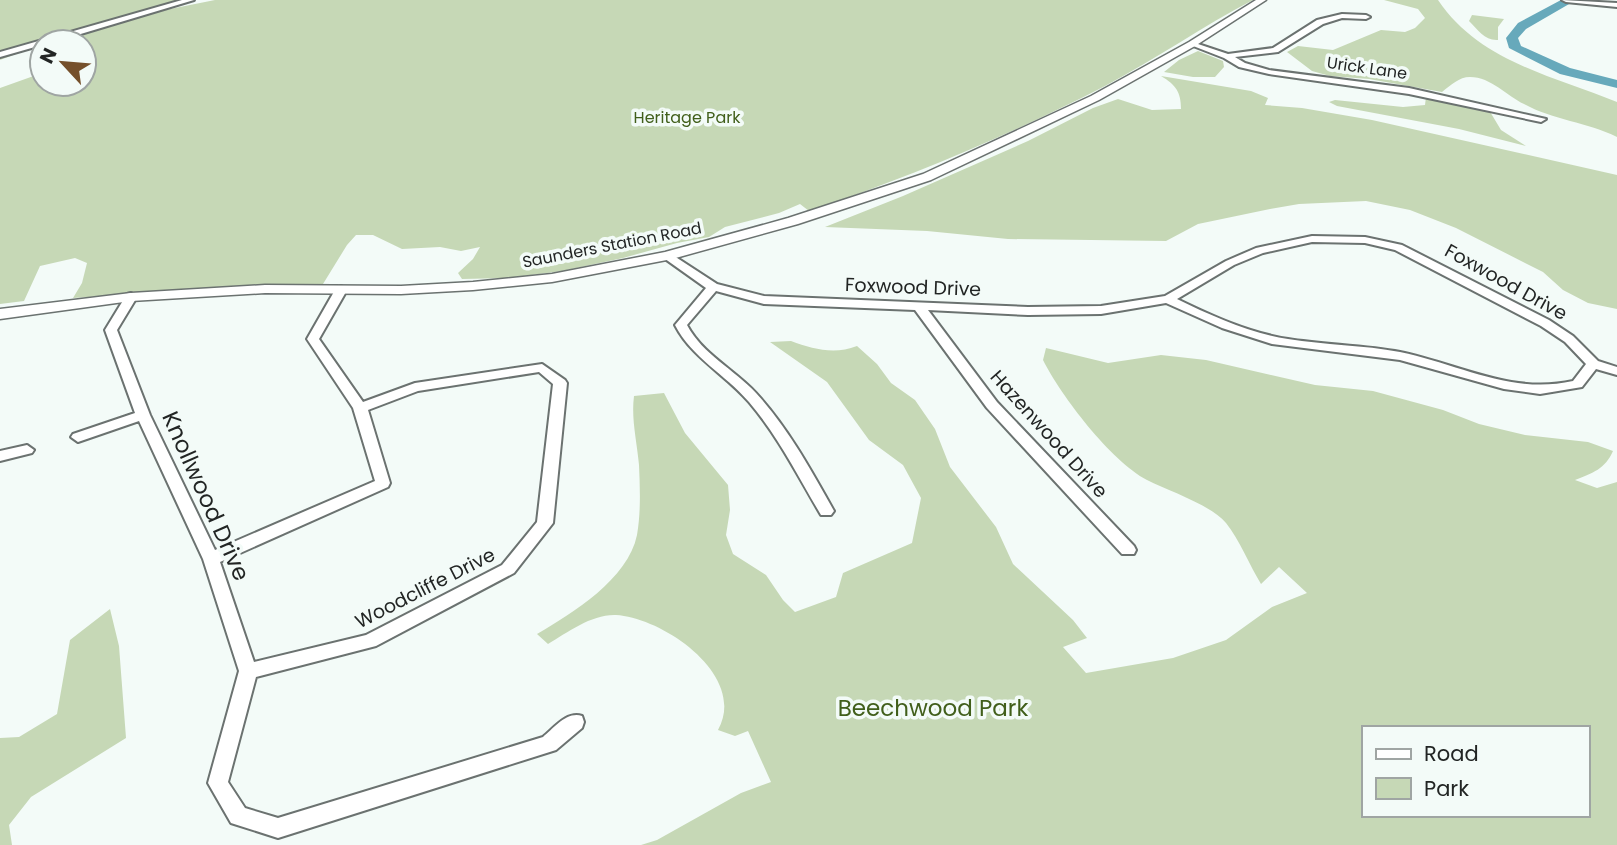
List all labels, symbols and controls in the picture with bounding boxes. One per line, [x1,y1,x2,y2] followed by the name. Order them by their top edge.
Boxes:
[28,28,98,98] north arrow
[33,43,63,68] text: N
[1325,51,1409,85] street label: Urick Lane
[634,106,741,129] park label: Heritage Park
[520,216,704,274] street label: Saunders Station Road
[1440,237,1572,327] street label: Foxwood Drive
[844,271,982,303] street label: Foxwood Drive
[984,364,1114,504] street label: Hazenwood Drive
[154,406,258,586] street label: Knollwood Drive
[350,541,500,635] street label: Woodcliffe Drive
[838,692,1028,724] park label: Beechwood Park
[1362,726,1589,817] legend
[1424,739,1479,768] text: Road
[1424,774,1469,803] text: Park

